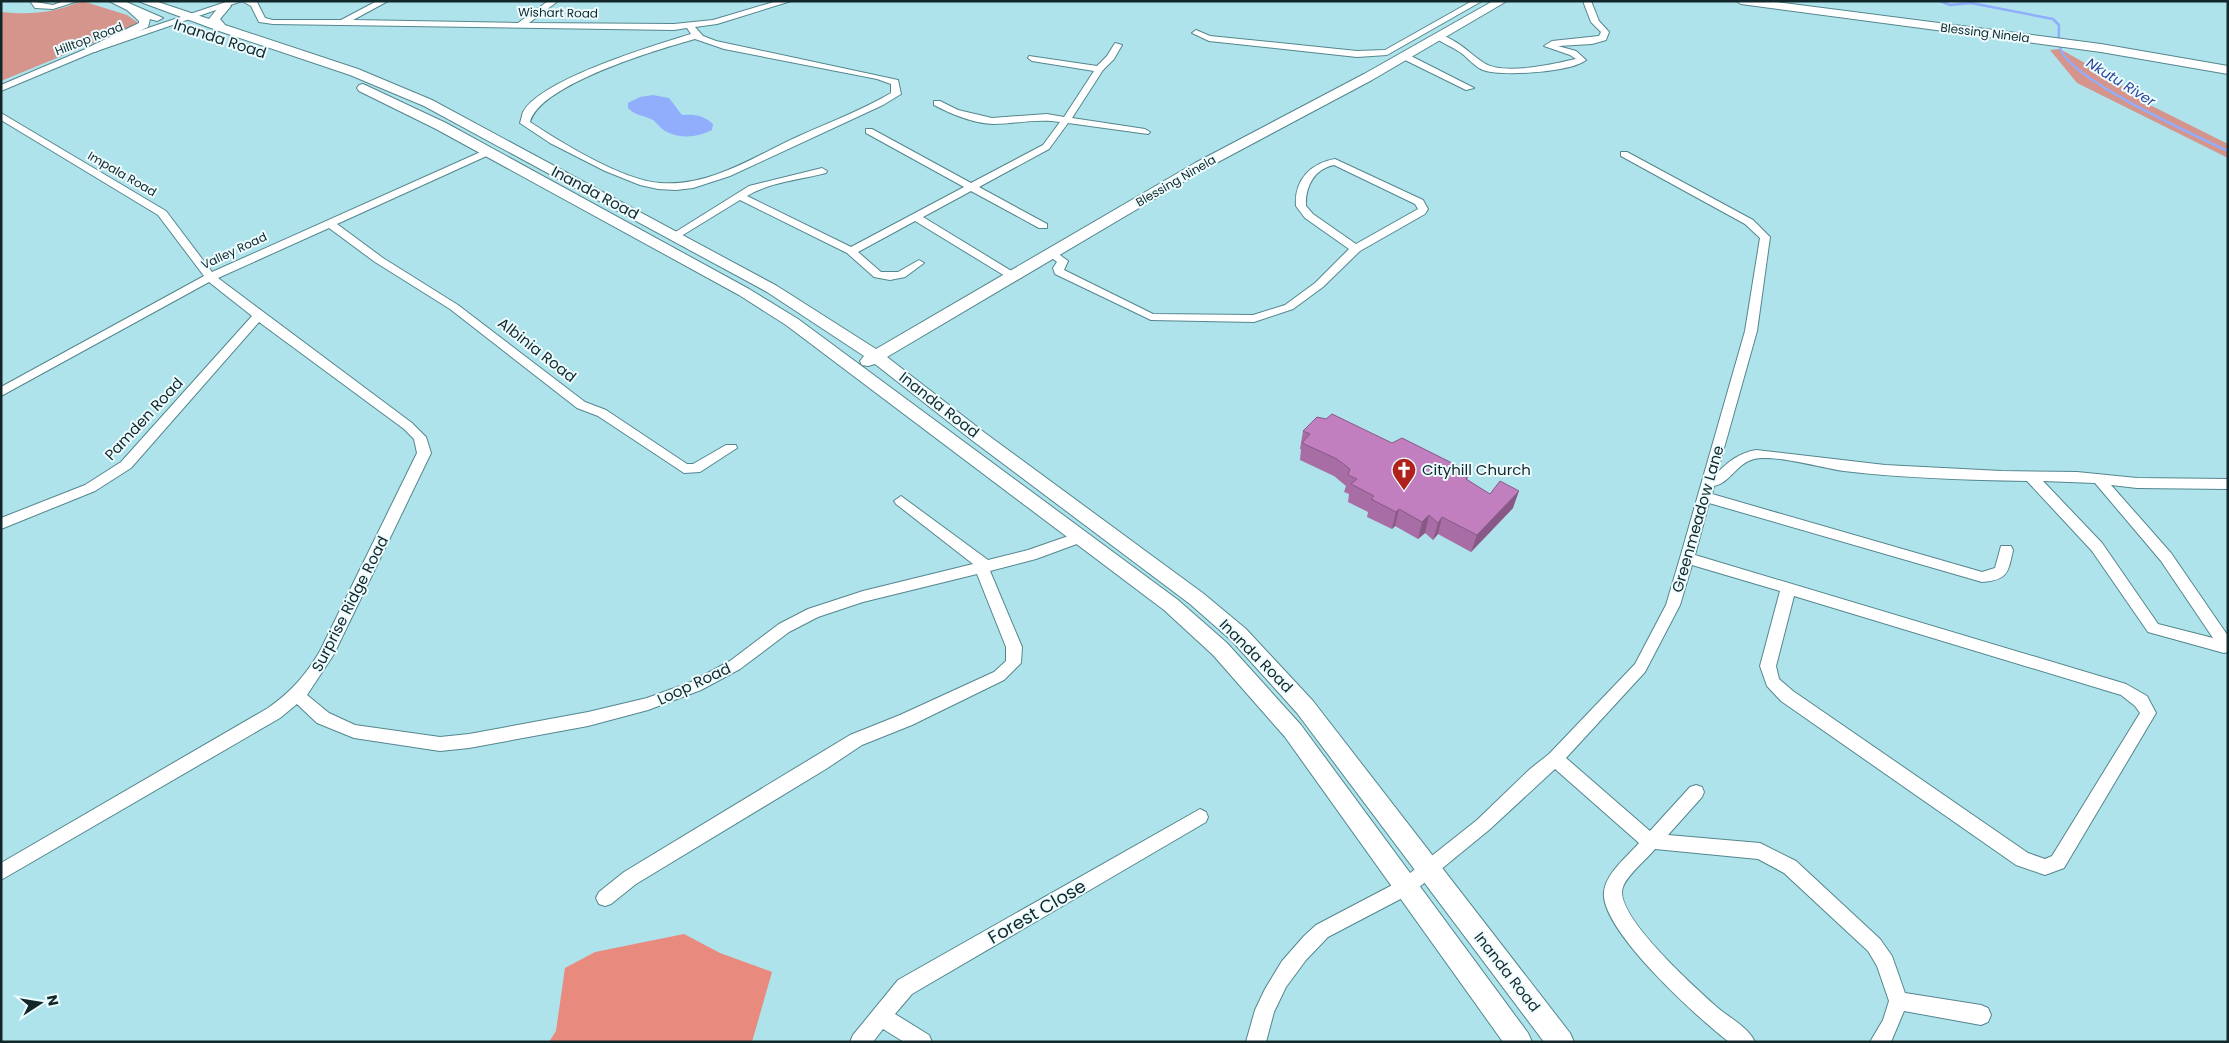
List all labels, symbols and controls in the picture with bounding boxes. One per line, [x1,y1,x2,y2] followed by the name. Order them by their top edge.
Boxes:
[518,3,598,22] street label: Wishart Road
[171,14,269,63] street label: Inanda Road
[52,18,125,59] street label: Hilltop Road
[1939,19,2031,46] street label: Blessing Ninela
[2083,53,2160,112] water label: Nkutu River
[85,147,160,200] street label: Impala Road
[1133,151,1219,210] street label: Blessing Ninela
[548,161,643,224] street label: Inanda Road
[198,228,269,273] street label: Valley Road
[494,312,581,387] street label: Albinia Road
[895,367,984,443] street label: Inanda Road
[100,373,188,465] street label: Pamden Road
[1666,443,1729,595] street label: Greenmeadow Lane
[1391,457,1417,491] church icon: Cityhill Church
[1422,459,1531,480] place label: Cityhill Church
[306,532,393,675] street label: Surprise Ridge Road
[1215,614,1298,697] street label: Inanda Road
[654,657,734,710] street label: Loop Road
[983,873,1090,950] street label: Forest Close
[1469,927,1545,1016] street label: Inanda Road
[15,978,65,1028] north arrow
[42,993,64,1008] text: N

